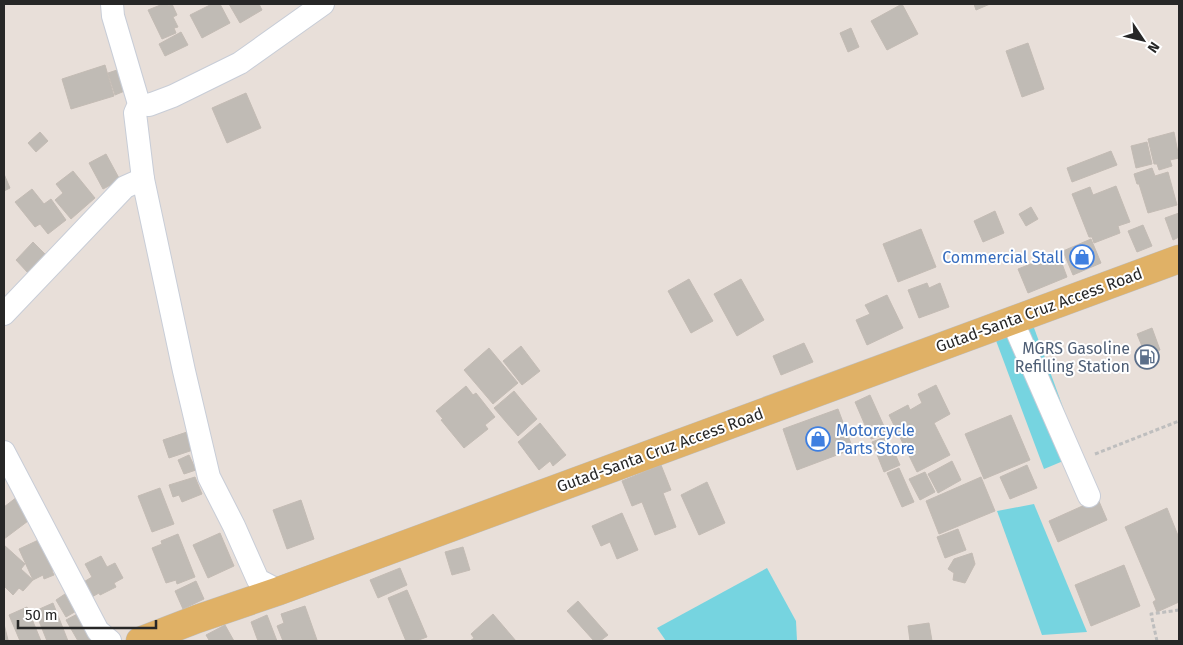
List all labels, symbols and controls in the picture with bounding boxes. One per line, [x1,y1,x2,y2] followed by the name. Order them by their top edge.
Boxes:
[1118,15,1168,65] north arrow
[1144,38,1163,56] text: N
[1069,244,1095,270] shop icon: Commercial Stall
[942,248,1064,267] place label: Commercial Stall
[933,264,1145,356] street label: Gutad-Santa Cruz Access Road
[1015,339,1130,376] place label: MGRS Gasoline Refilling Station
[1134,344,1160,370] fuel station icon: MGRS Gasoline Refilling Station
[554,404,766,496] street label: Gutad-Santa Cruz Access Road
[836,421,915,458] place label: Motorcycle Parts Store
[805,426,831,452] shop icon: Motorcycle Parts Store
[18,598,155,630] scale bar
[25,606,58,624] text: 50 m

